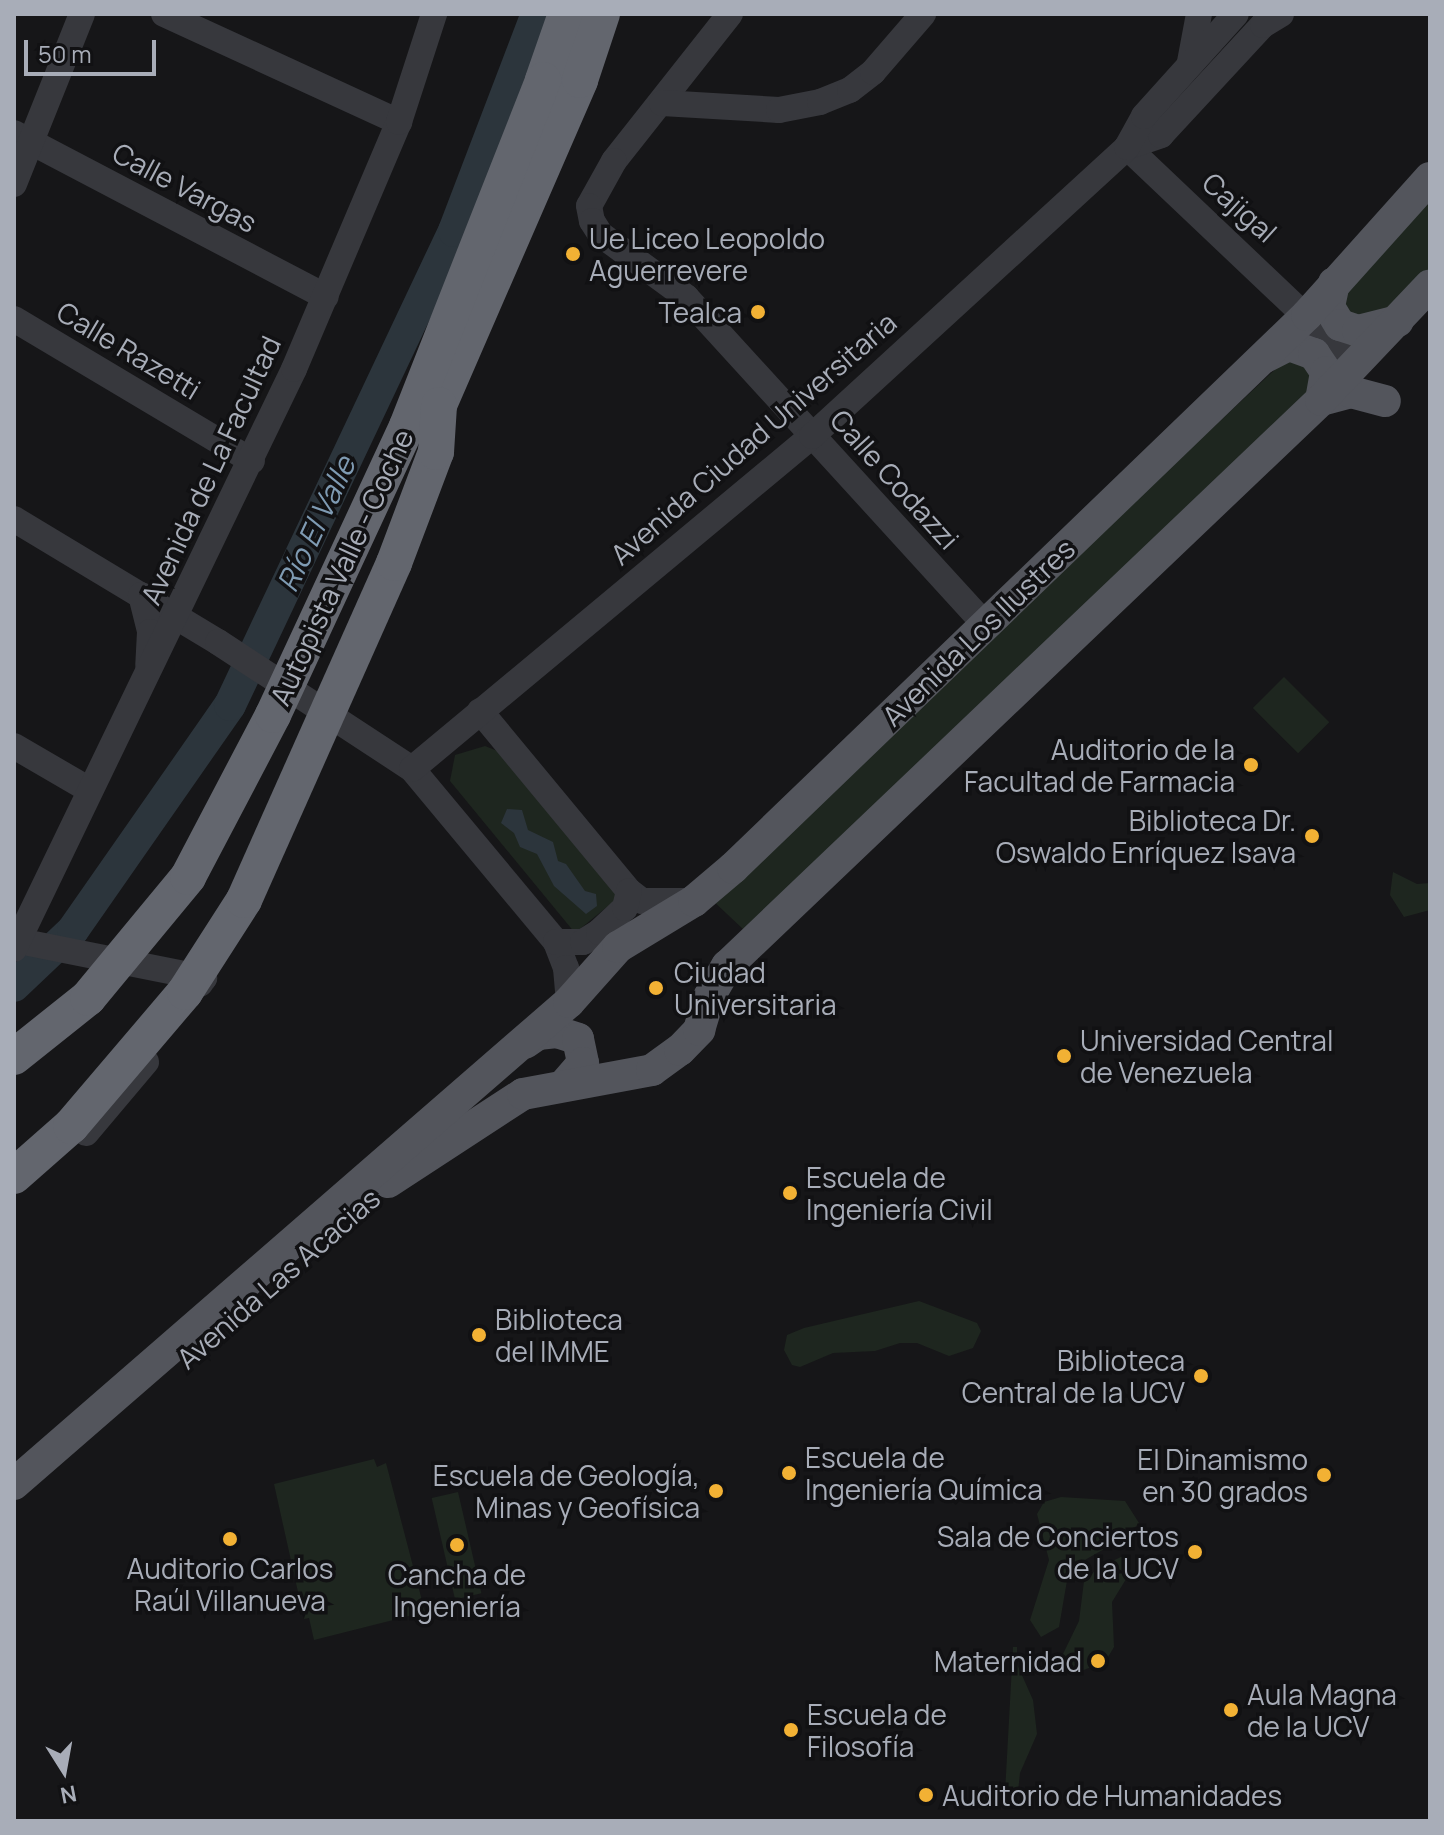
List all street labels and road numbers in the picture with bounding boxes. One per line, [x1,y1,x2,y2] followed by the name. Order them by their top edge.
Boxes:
[107,135,263,239] street label: Calle Vargas
[1196,165,1284,249] street label: Cajigal
[51,294,207,406] street label: Calle Razetti
[603,305,903,571] street label: Avenida Ciudad Universitaria
[133,330,287,610] street label: Avenida de La Facultad
[824,403,966,555] street label: Calle Codazzi
[262,424,420,710] street label: Autopista Valle - Coche
[875,531,1081,733] street label: Avenida Los Ilustres
[170,1181,386,1375] street label: Avenida Las Acacias

